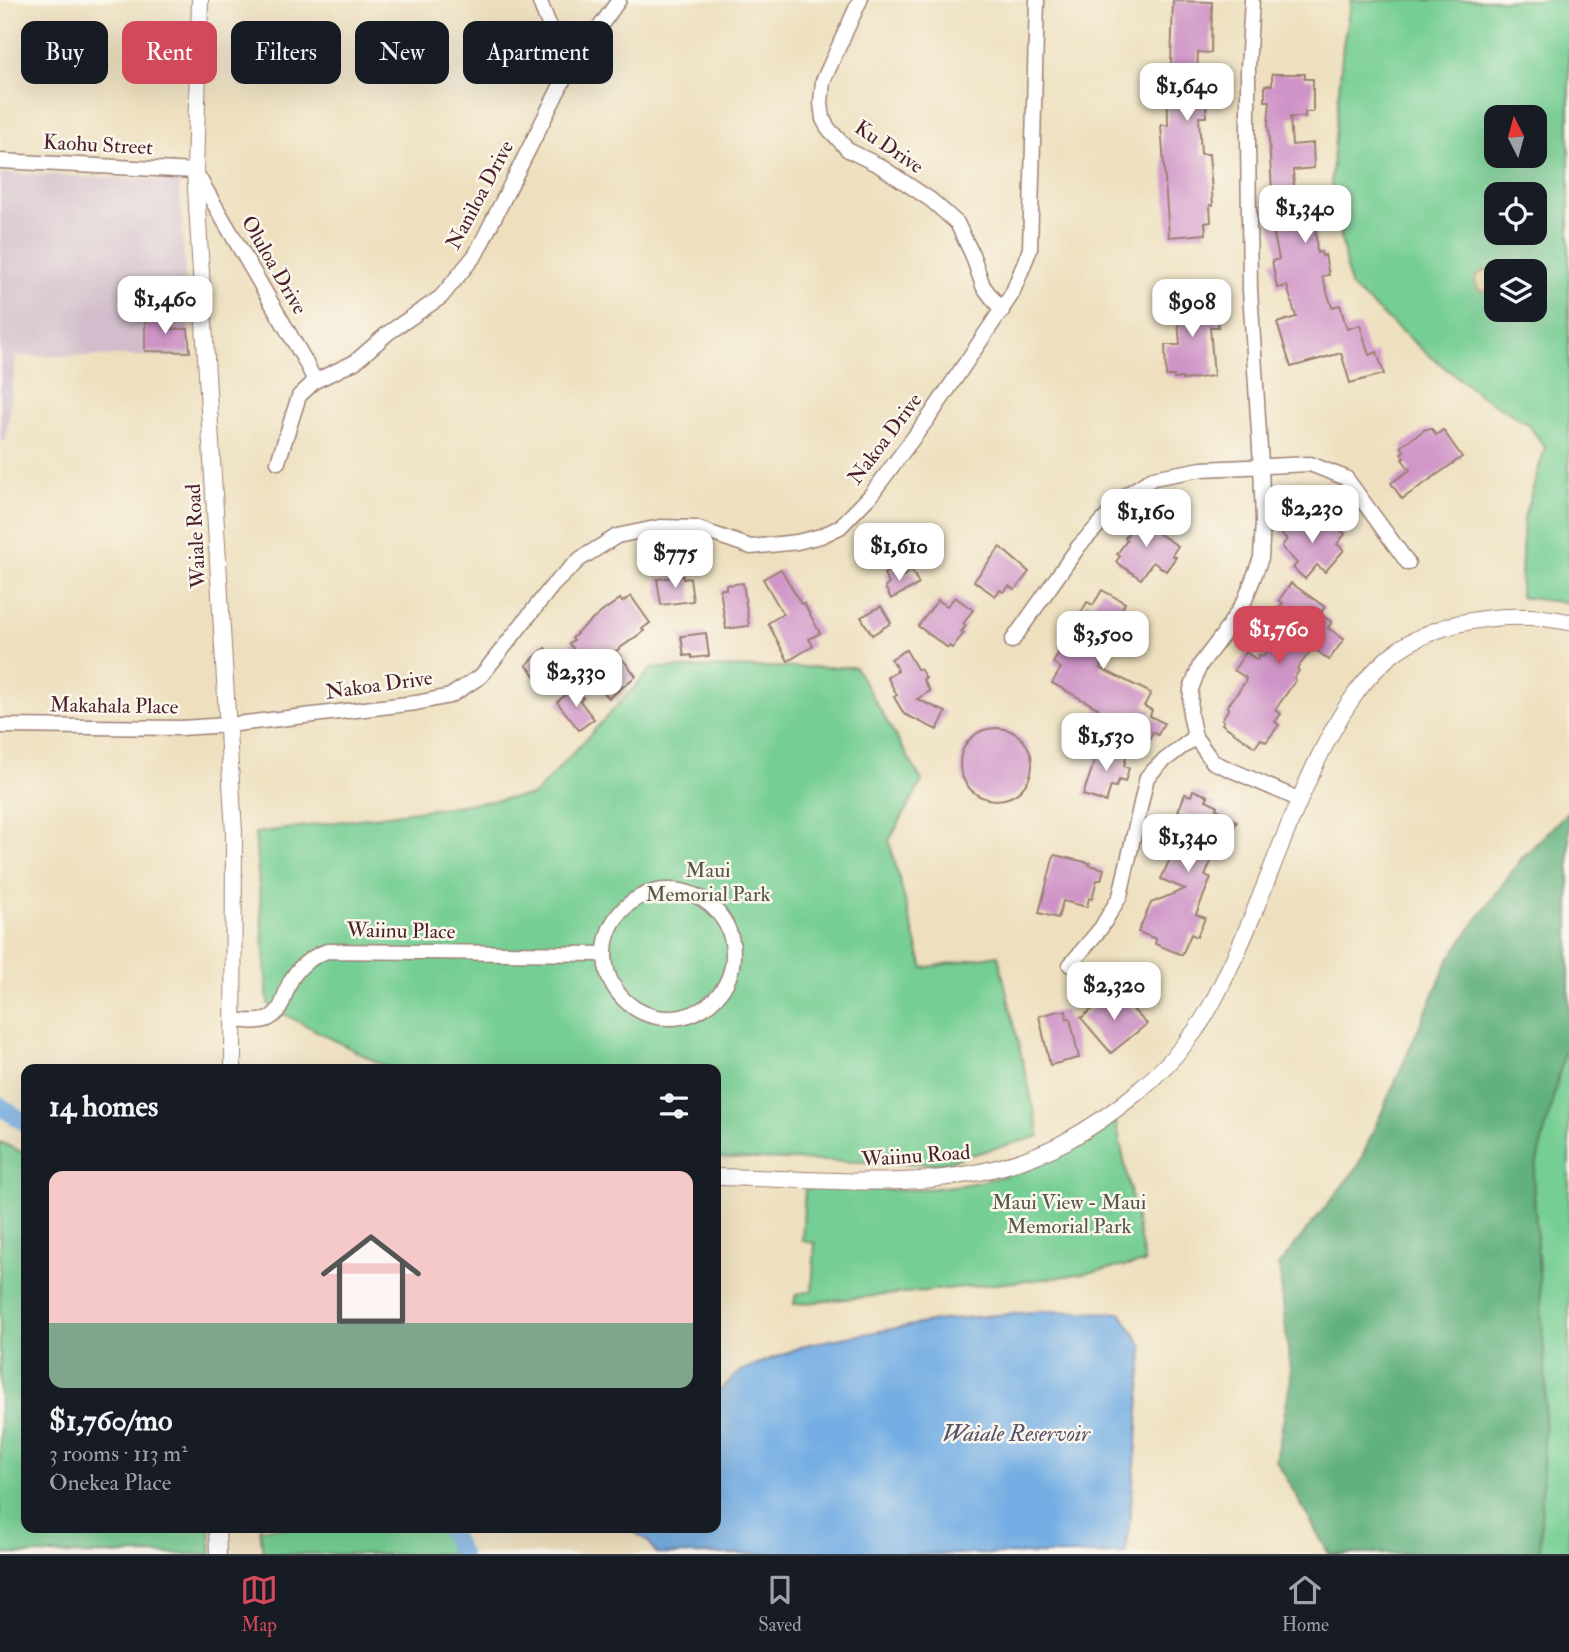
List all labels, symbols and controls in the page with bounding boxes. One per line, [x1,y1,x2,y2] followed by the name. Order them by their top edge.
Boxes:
[21,21,108,84] chip: Buy
[122,21,217,84] chip: Rent
[231,21,341,84] chip: Filters
[355,21,449,84] chip: New
[463,21,613,84] chip: Apartment
[1130,64,1244,123] pin: $1,640
[1156,71,1218,100] text: $1,640
[1484,105,1547,168] north arrow
[1484,105,1547,322] map controls
[849,114,929,180] street label: Ku Drive
[42,129,154,161] street label: Kaohu Street
[440,136,520,254] street label: Naniloa Drive
[1484,182,1547,245] button: locate
[1248,186,1362,245] pin: $1,340
[1275,193,1335,222] text: $1,340
[235,211,313,319] street label: Oluloa Drive
[1484,259,1547,322] button: layers
[108,276,222,336] pin: $1,460
[1151,280,1233,339] pin: $908
[133,284,197,313] text: $1,460
[1168,287,1216,316] text: $908
[842,388,928,490] street label: Nakoa Drive
[180,482,212,590] street label: Waiale Road
[1255,486,1369,545] pin: $2,230
[1089,490,1203,549] pin: $1,160
[1281,493,1343,522] text: $2,230
[1117,497,1175,526] text: $1,160
[842,524,956,583] pin: $1,610
[634,530,716,590] pin: $775
[870,531,928,560] text: $1,610
[653,538,697,567] text: $775
[1222,606,1336,666] pin: $1,760
[1046,612,1160,671] pin: $3,500
[1249,614,1309,643] text: $1,760
[1073,619,1133,648] text: $3,500
[519,650,633,709] pin: $2,330
[546,657,606,686] text: $2,330
[324,664,434,706] street label: Nakoa Drive
[49,691,179,721] street label: Makahala Place
[1049,714,1163,773] pin: $1,530
[1077,721,1135,750] text: $1,530
[1131,814,1245,874] pin: $1,340
[1158,822,1218,851] text: $1,340
[645,857,771,908] park label: Maui Memorial Park
[345,917,456,945] street label: Waiinu Place
[1057,962,1171,1022] pin: $2,320
[1083,970,1145,999] text: $2,320
[655,1087,693,1125] icon: filters
[49,1088,158,1125] text: 14 homes
[860,1139,972,1173] street label: Waiinu Road
[992,1189,1147,1240] park label: Maui View - Maui Memorial Park
[308,1216,434,1342] icon: home
[49,1402,172,1439] text: $1,760/mo
[942,1419,1091,1448] water label: Waiale Reservoir
[49,1439,188,1468] text: 3 rooms · 113 m²
[49,1468,171,1497] text: Onekea Place
[240,1571,278,1637] tab: Map
[758,1571,802,1637] tab: Saved
[1282,1571,1329,1637] tab: Home

